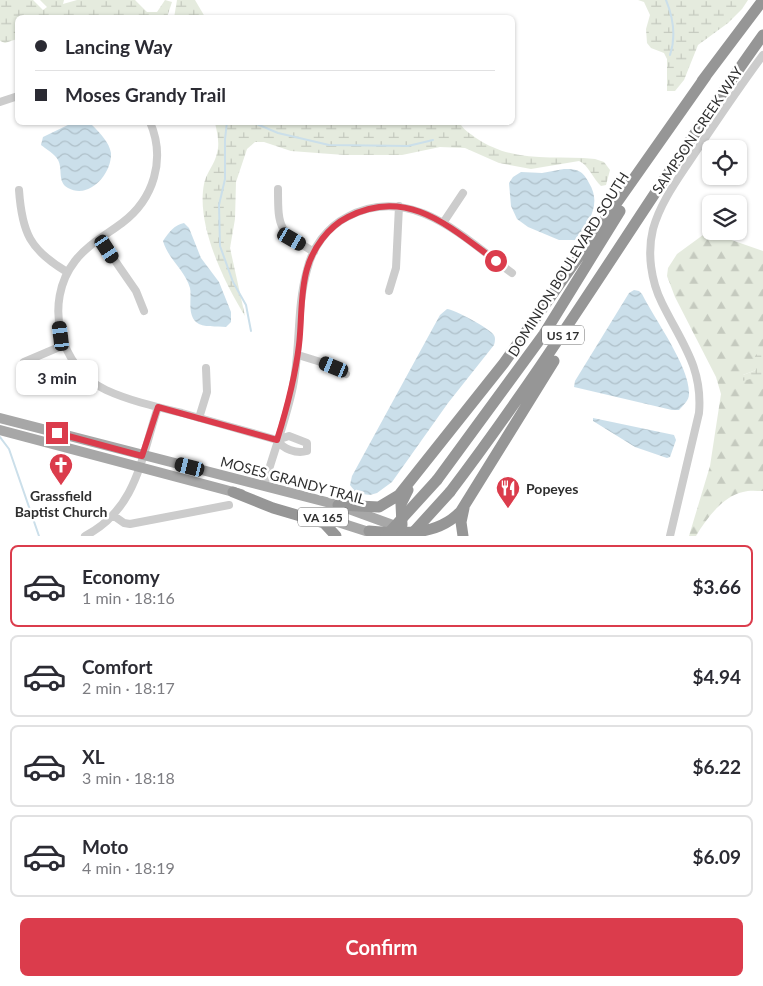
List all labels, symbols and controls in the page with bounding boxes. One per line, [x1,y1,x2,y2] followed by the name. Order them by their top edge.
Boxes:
[65,35,173,58] text: Lancing Way
[648,63,746,197] street label: SAMPSON CREEK WAY
[65,83,226,106] text: Moses Grandy Trail
[702,140,747,240] map controls
[702,140,747,185] button: locate
[504,169,632,359] street label: DOMINION BOULEVARD SOUTH
[702,195,747,240] button: layers
[275,225,308,253] car
[92,232,121,266] car
[485,250,507,272] route start
[51,320,70,352] car
[542,326,584,344] road number: US 17
[317,354,350,380] car
[16,360,98,396] callout: 3 min
[37,368,77,387] text: 3 min
[46,422,68,444] route end
[48,452,74,486] church icon: Grassfield Baptist Church
[219,452,367,508] street label: MOSES GRANDY TRAIL
[173,456,206,478] car
[495,475,521,509] restaurant icon: Popeyes
[526,480,578,497] place label: Popeyes
[15,487,107,520] place label: Grassfield Baptist Church
[298,508,348,526] road number: VA 165
[22,564,67,609] icon: car
[82,565,160,588] text: Economy
[692,575,741,598] text: $3.66
[82,588,175,607] text: 1 min · 18:16
[22,654,67,699] icon: car
[82,655,153,678] text: Comfort
[692,665,741,688] text: $4.94
[82,678,175,697] text: 2 min · 18:17
[22,744,67,789] icon: car
[82,745,105,768] text: XL
[692,755,741,778] text: $6.22
[82,768,175,787] text: 3 min · 18:18
[22,834,67,879] icon: car
[82,835,128,858] text: Moto
[692,845,741,868] text: $6.09
[82,858,175,877] text: 4 min · 18:19
[20,918,743,976] button: Confirm

